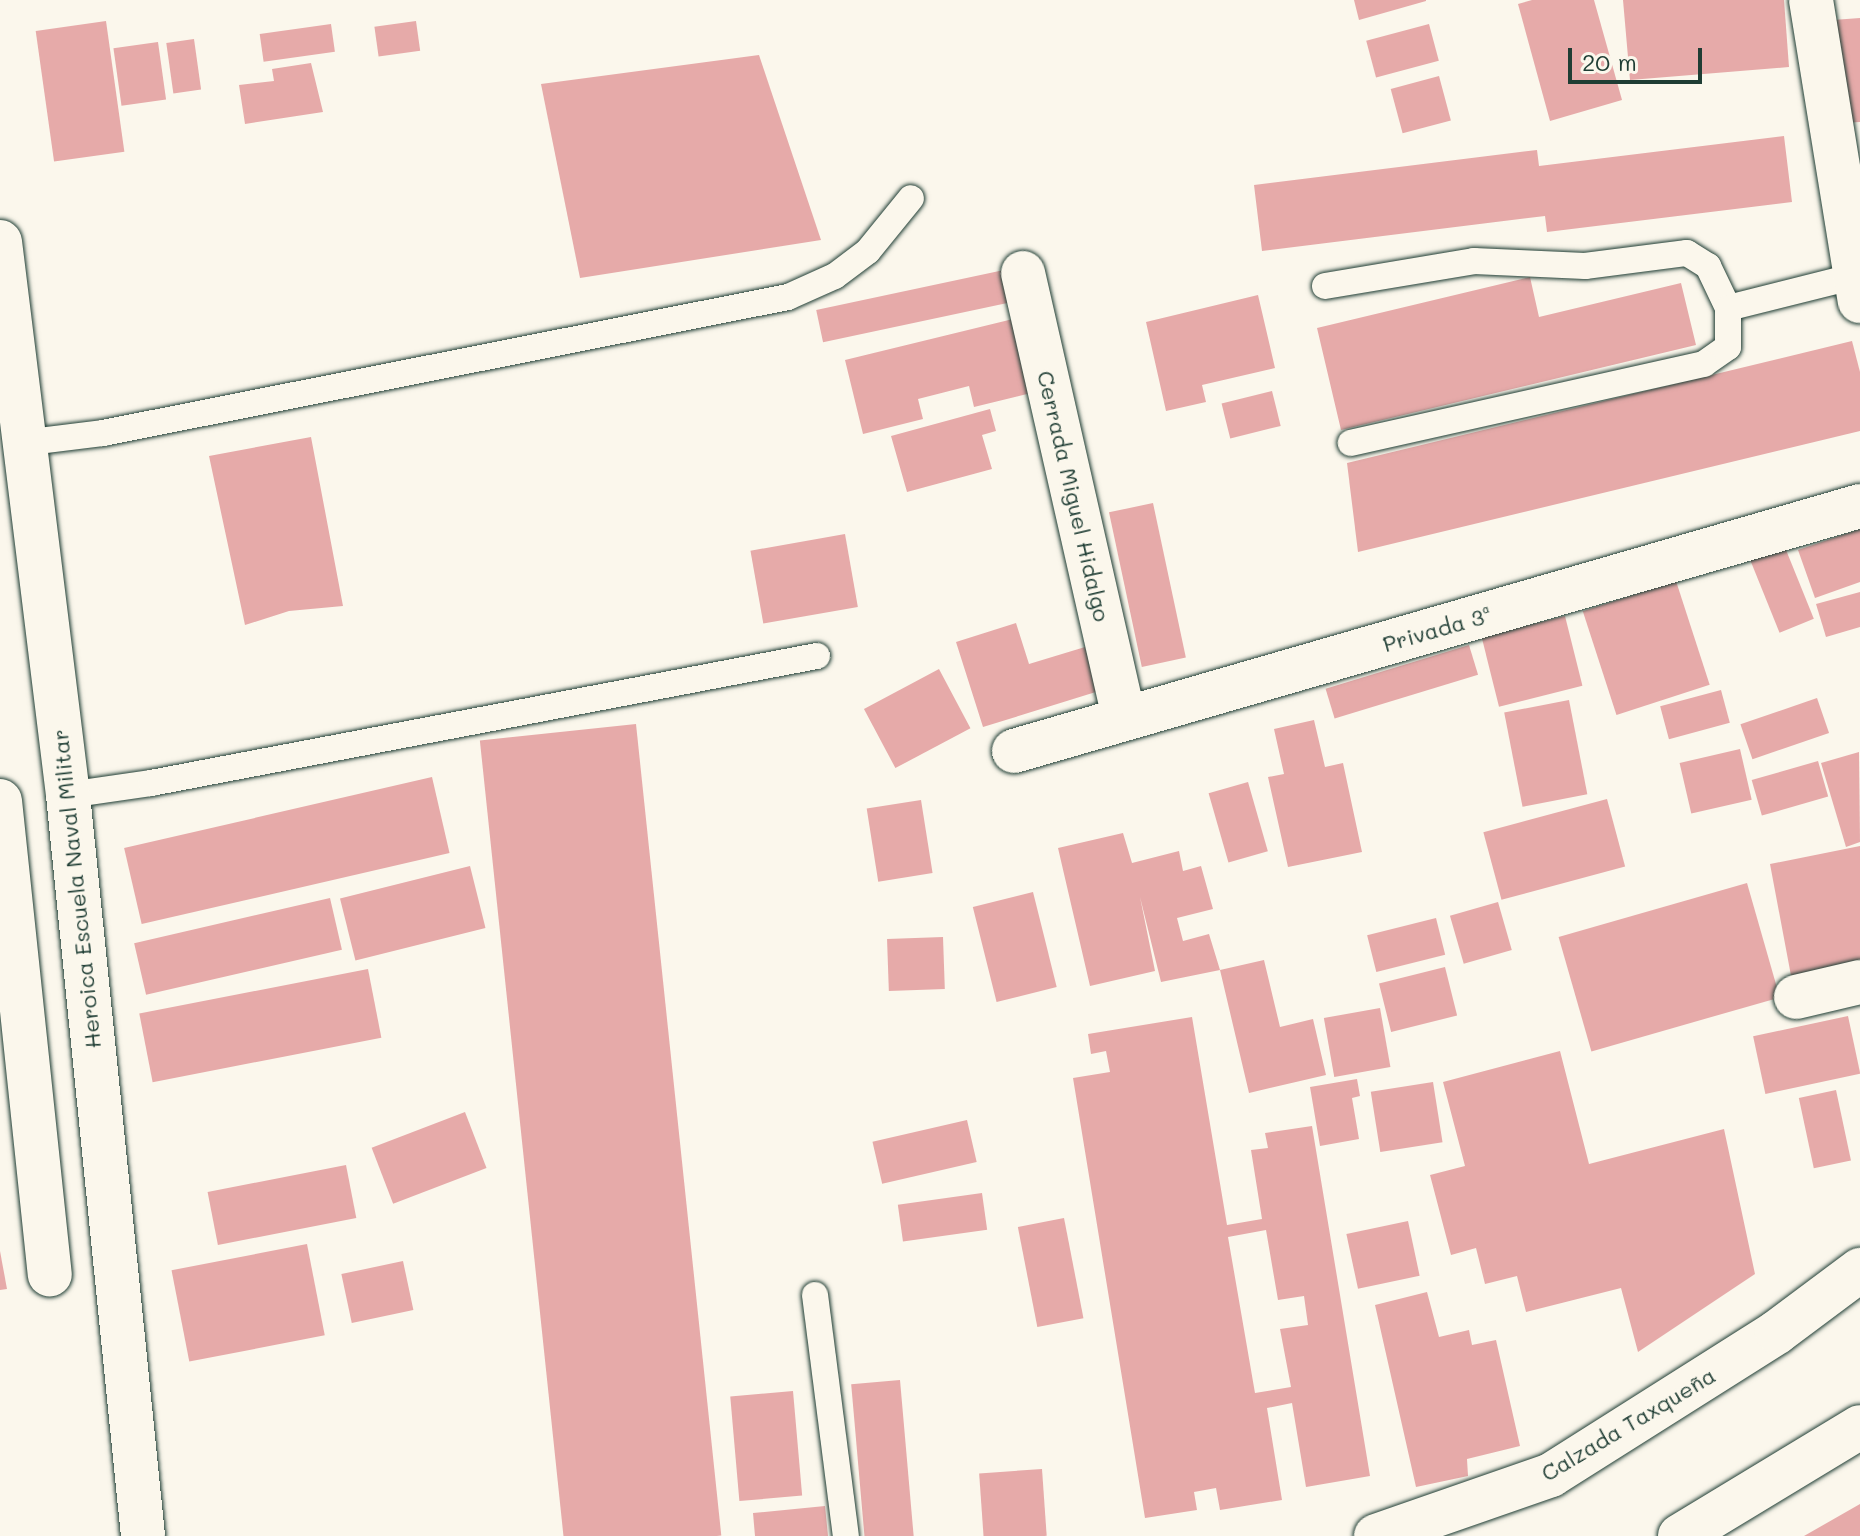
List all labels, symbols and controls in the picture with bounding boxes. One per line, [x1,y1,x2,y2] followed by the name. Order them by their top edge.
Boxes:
[1572,32,1706,82] scale bar
[1582,46,1637,77] text: 20 m
[1032,368,1116,624] street label: Cerrada Miguel Hidalgo
[1380,601,1494,657] street label: Privada 3ª
[46,728,106,1050] street label: Heroica Escuela Naval Militar
[1536,1362,1720,1486] street label: Calzada Taxqueña

